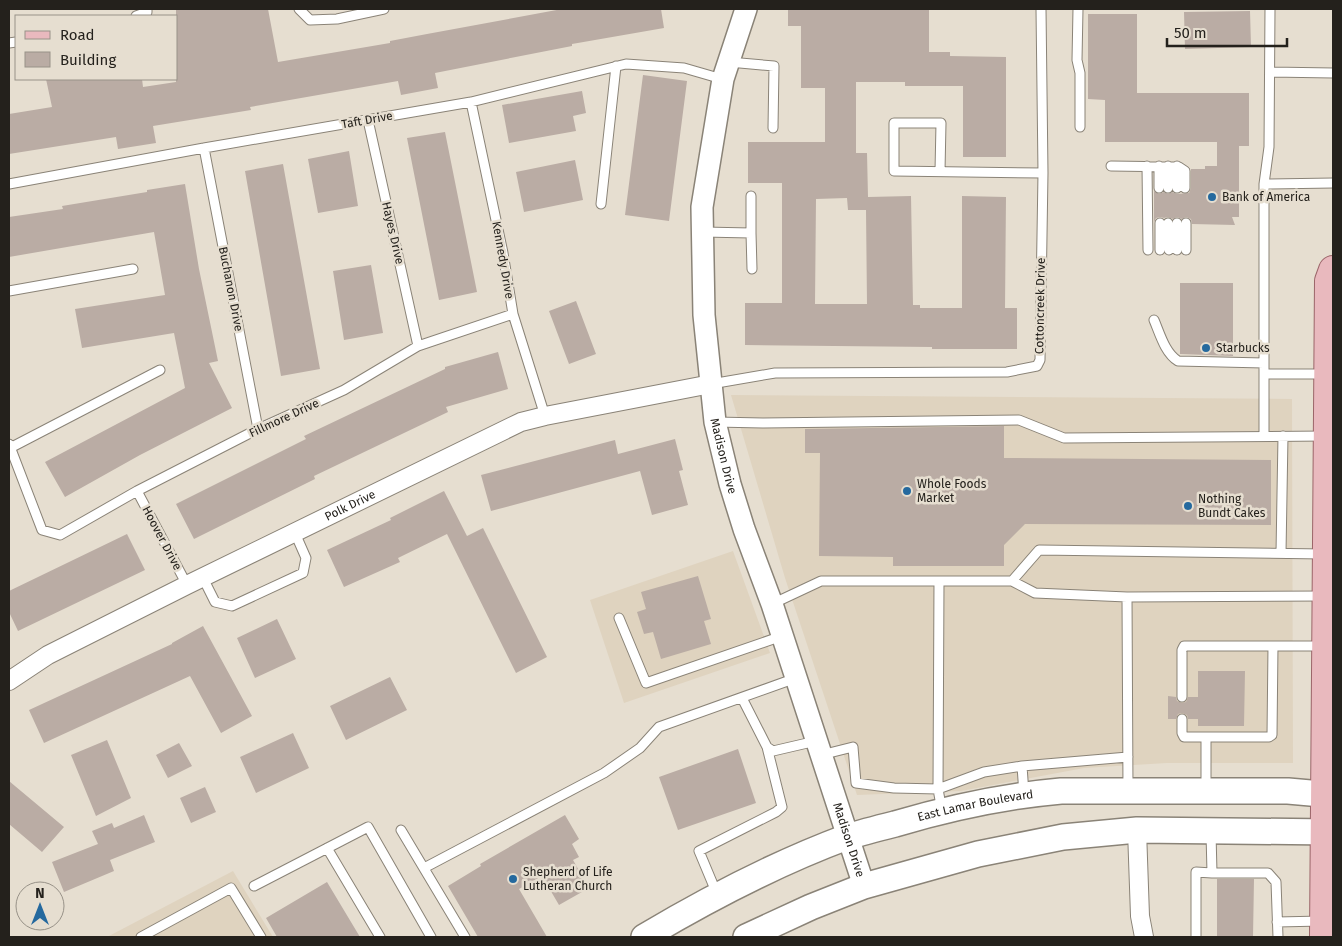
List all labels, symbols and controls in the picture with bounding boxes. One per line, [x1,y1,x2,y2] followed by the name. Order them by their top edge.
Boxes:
[15,15,178,80] legend
[1167,15,1287,47] scale bar
[1174,24,1207,42] text: 50 m
[60,26,95,44] text: Road
[60,51,116,69] text: Building
[340,109,394,131] street label: Taft Drive
[1222,190,1310,204] place label: Bank of America
[1206,191,1218,203] marker: Bank of America
[379,200,407,266] street label: Hayes Drive
[489,220,517,300] street label: Kennedy Drive
[216,245,246,333] street label: Buchanon Drive
[1032,258,1048,354] street label: Cottoncreek Drive
[1216,341,1270,355] place label: Starbucks
[1200,342,1212,354] marker: Starbucks
[247,396,321,440] street label: Fillmore Drive
[707,417,740,496] street label: Madison Drive
[917,477,987,505] place label: Whole Foods Market
[901,485,913,497] marker: Whole Foods Market
[322,487,378,524] street label: Polk Drive
[1198,492,1266,520] place label: Nothing Bundt Cakes
[1182,500,1194,512] marker: Nothing Bundt Cakes
[139,504,185,572] street label: Hoover Drive
[916,787,1034,824] street label: East Lamar Boulevard
[830,801,868,879] street label: Madison Drive
[523,865,612,893] place label: Shepherd of Life Lutheran Church
[507,873,519,885] marker: Shepherd of Life Lutheran Church
[15,881,65,931] north arrow
[35,885,45,902] text: N

